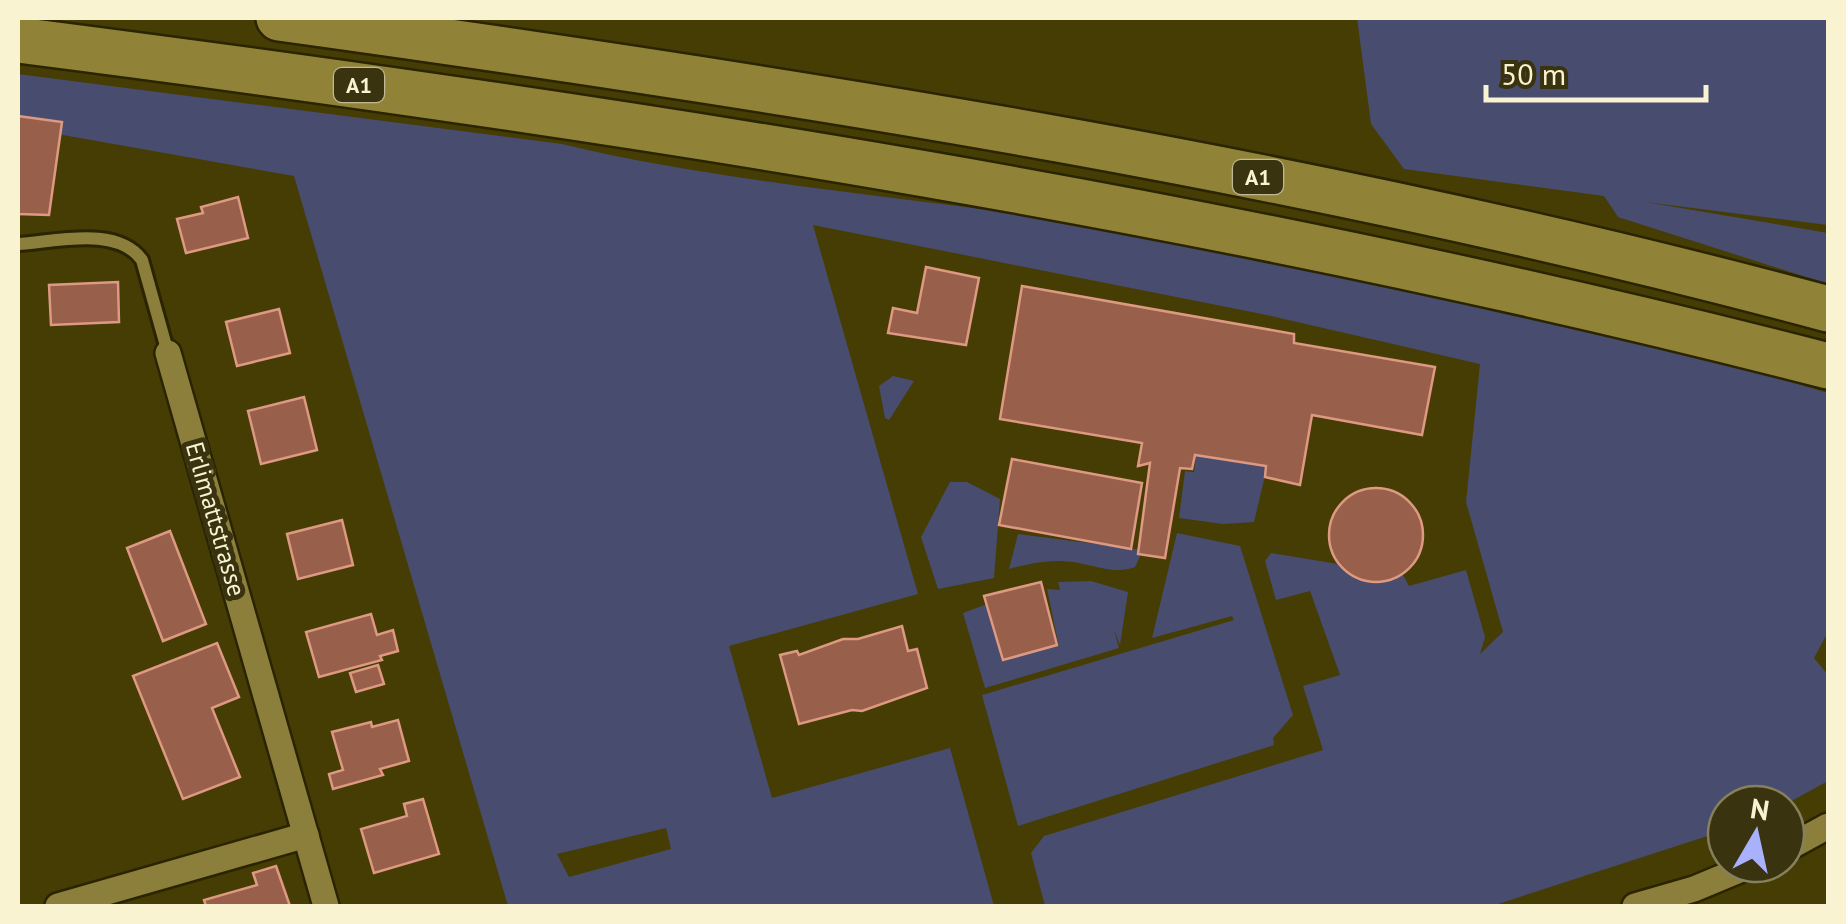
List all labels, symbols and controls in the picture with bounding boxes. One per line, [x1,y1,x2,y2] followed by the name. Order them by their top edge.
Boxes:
[1486,40,1706,102] scale bar
[1501,54,1566,93] text: 50 m
[334,68,384,102] road number: A1
[1233,160,1283,194] road number: A1
[179,438,253,600] street label: Erlimattstrasse
[1706,784,1806,884] north arrow
[1748,789,1772,829] text: N

